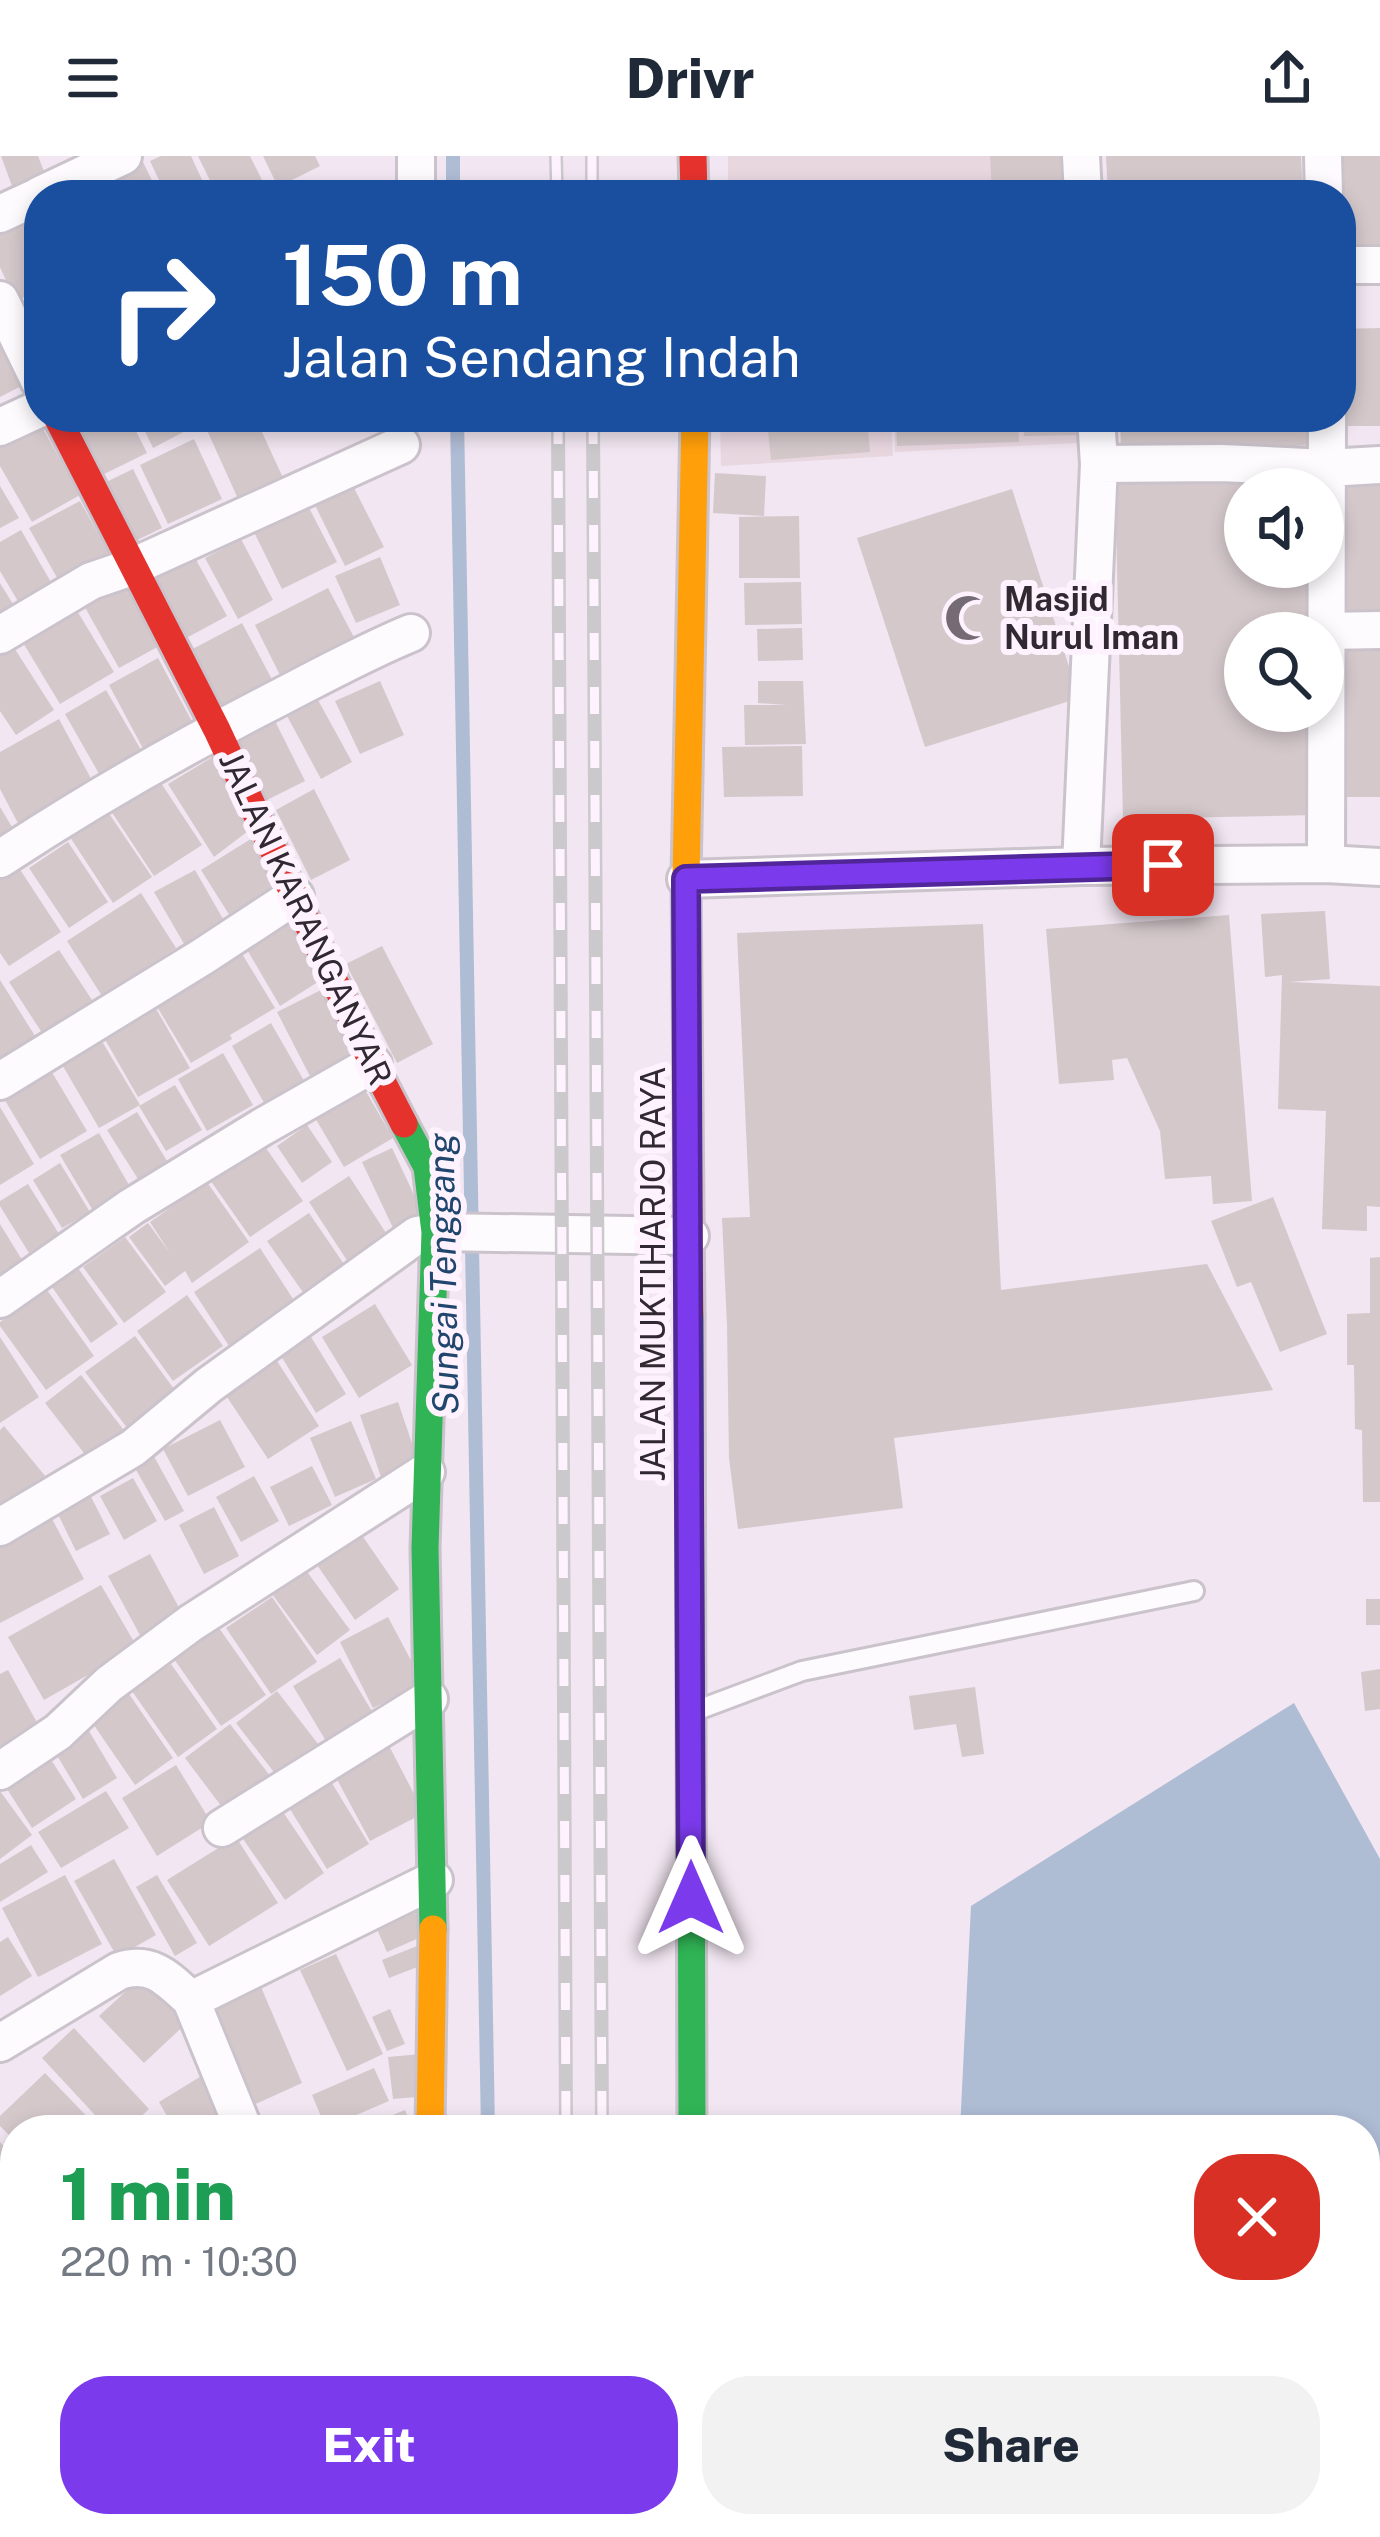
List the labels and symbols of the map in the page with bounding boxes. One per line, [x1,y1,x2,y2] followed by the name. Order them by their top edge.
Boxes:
[1004,580,1179,656] place label: Masjid Nurul Iman
[943,593,993,643] mosque icon: Masjid Nurul Iman
[212,745,400,1091] street label: JALAN KARANGANYAR
[1112,814,1214,916] pin
[634,1066,672,1482] street label: JALAN MUKTIHARJO RAYA
[420,1132,466,1415] water label: Sungai Tenggang
[628,1835,754,1961] position arrow

